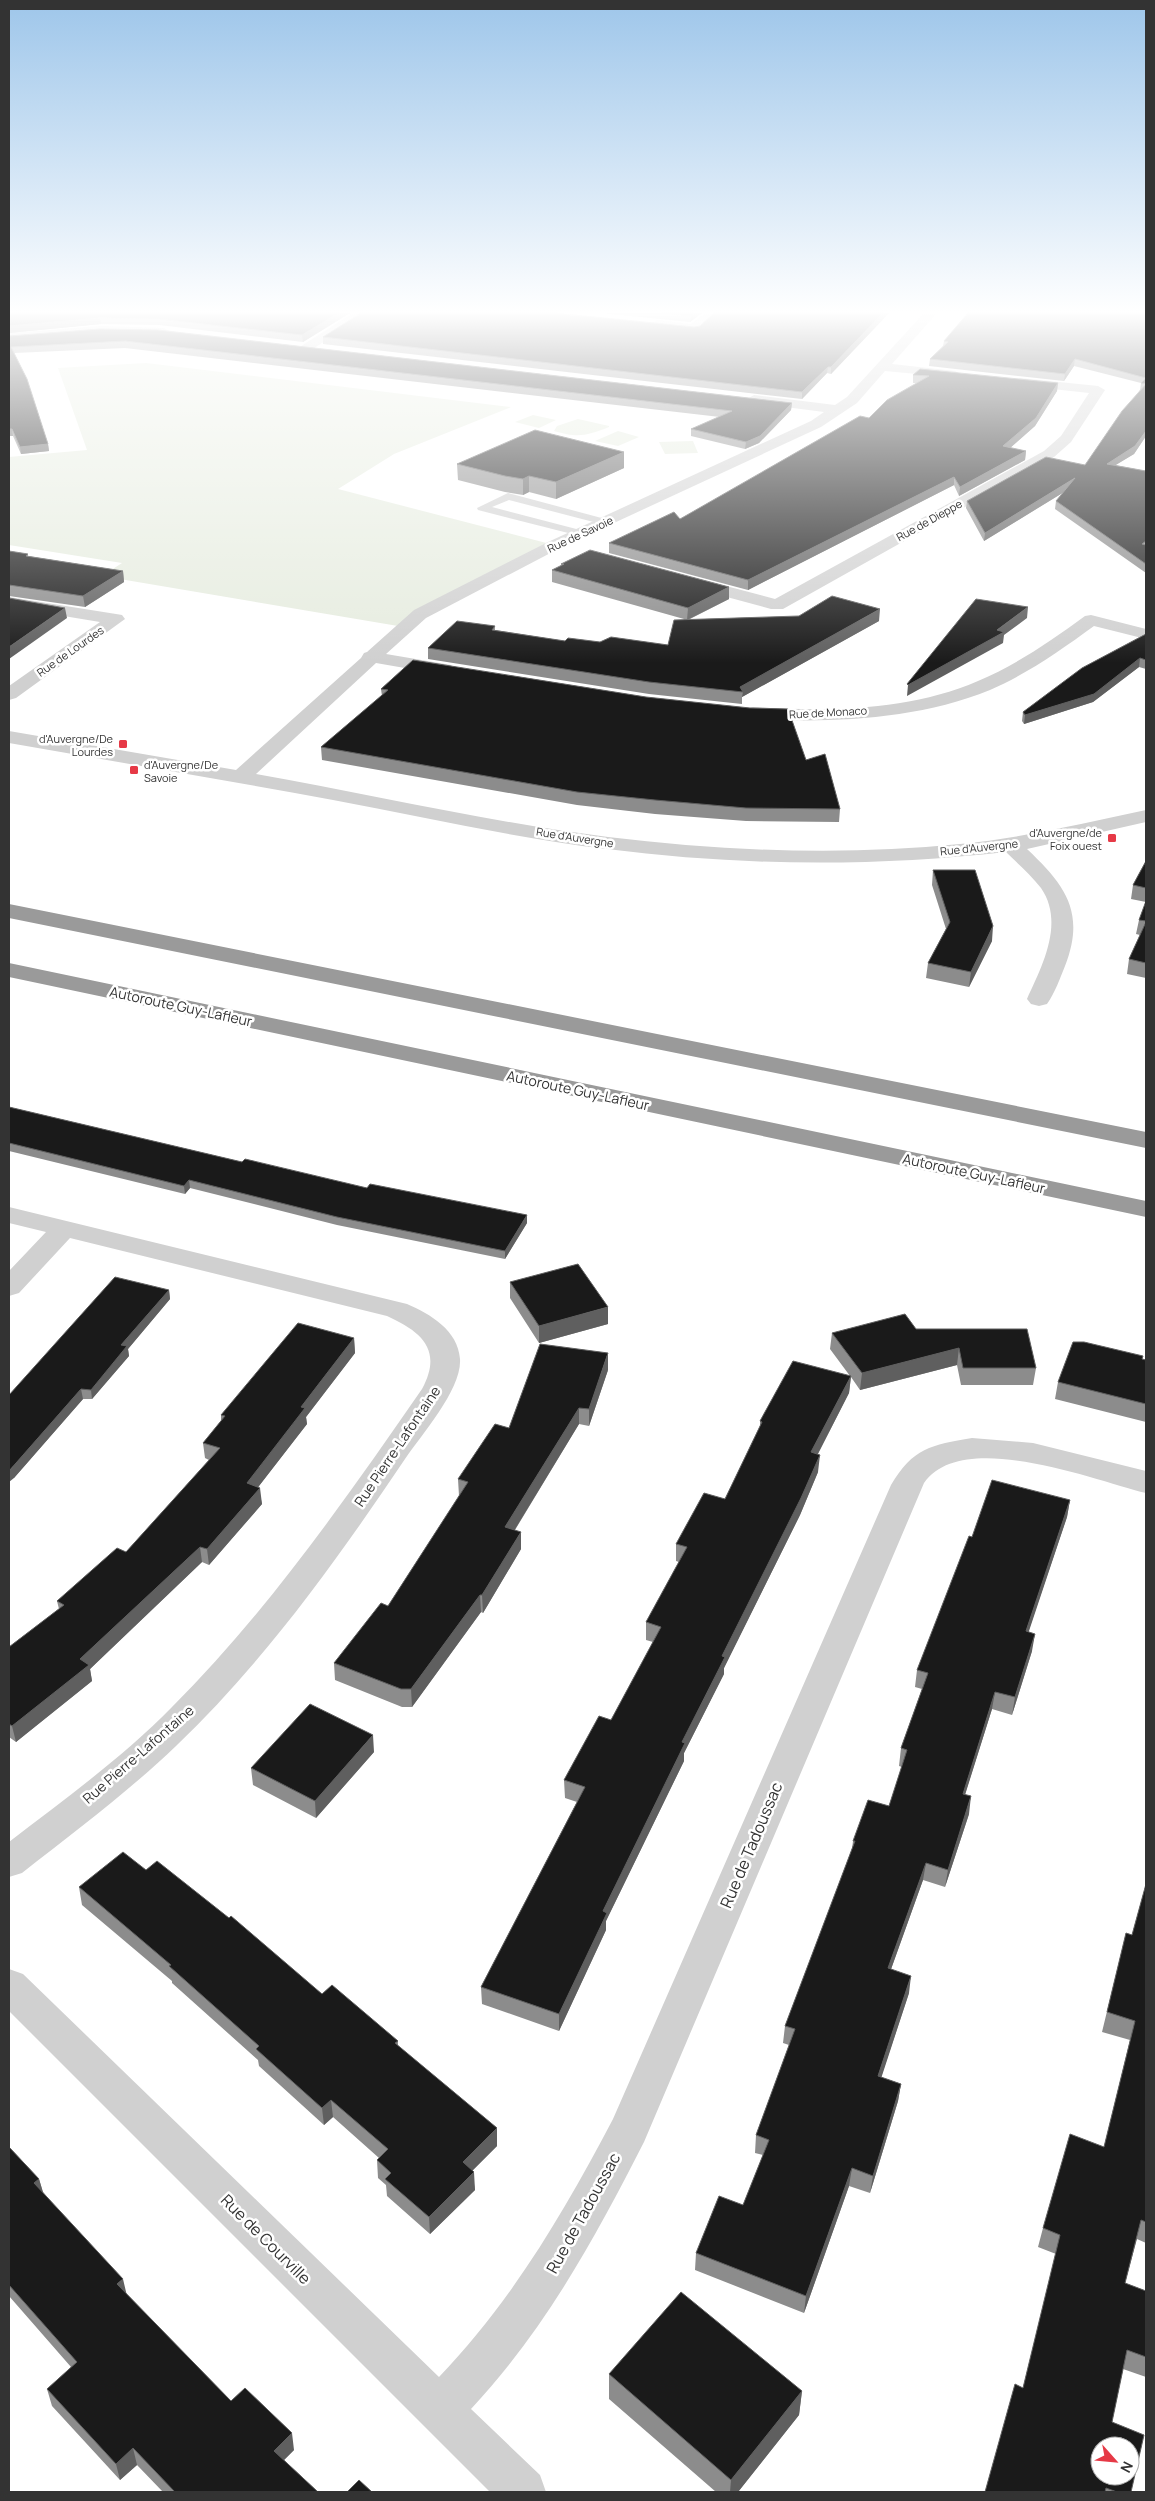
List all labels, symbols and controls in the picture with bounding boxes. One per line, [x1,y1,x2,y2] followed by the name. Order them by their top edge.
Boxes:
[893,495,965,544] street label: Rue de Dieppe
[545,512,616,556] street label: Rue de Savoie
[34,622,107,680] street label: Rue de Lourdes
[789,702,868,722] street label: Rue de Monaco
[39,731,114,759] place label: d'Auvergne/De Lourdes
[117,738,129,750] marker: d'Auvergne/De Lourdes
[144,757,219,785] place label: d'Auvergne/De Savoie
[128,764,140,776] marker: d'Auvergne/De Savoie
[535,823,615,851] street label: Rue d'Auvergne
[1029,825,1103,853] place label: d'Auvergne/de Foix ouest
[1106,832,1118,844] marker: d'Auvergne/de Foix ouest
[939,835,1019,859] street label: Rue d'Auvergne
[108,982,254,1030] street label: Autoroute Guy-Lafleur
[505,1066,651,1114] street label: Autoroute Guy-Lafleur
[901,1149,1047,1197] street label: Autoroute Guy-Lafleur
[350,1382,444,1510] street label: Rue Pierre-Lafontaine
[78,1700,198,1808] street label: Rue Pierre-Lafontaine
[715,1779,787,1911] street label: Rue de Tadoussac
[541,2149,625,2277] street label: Rue de Tadoussac
[216,2189,316,2289] street label: Rue de Courville
[1090,2436,1140,2486] north arrow
[1116,2458,1138,2476] text: N

